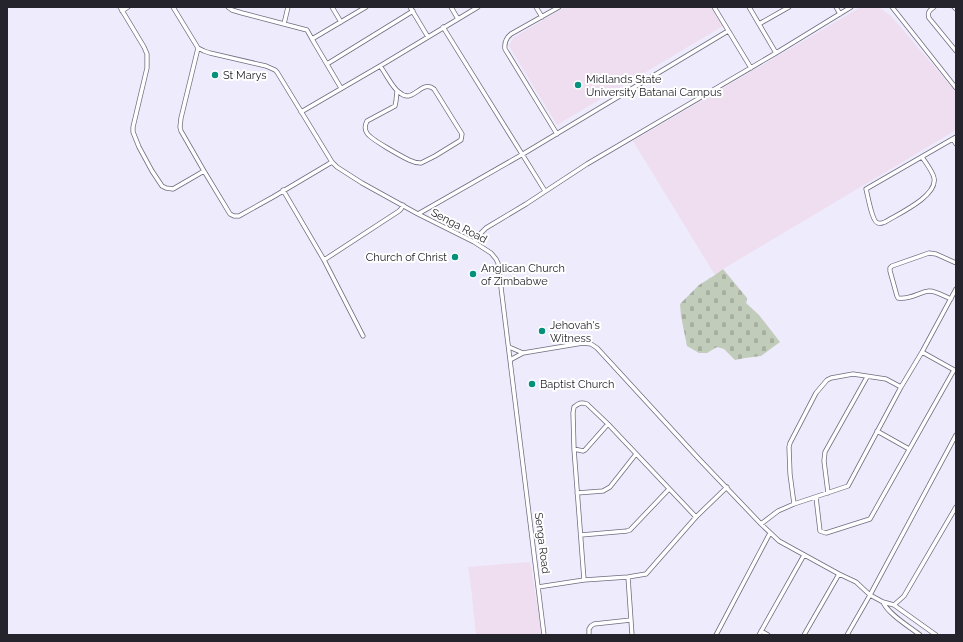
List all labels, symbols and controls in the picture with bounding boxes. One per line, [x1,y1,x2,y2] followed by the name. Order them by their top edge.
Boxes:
[223,69,267,82] place label: St Marys
[210,70,220,80] marker: St Marys
[586,73,722,99] place label: Midlands State University Batanai Campus
[573,80,583,90] marker: Midlands State University Batanai Campus
[429,206,489,246] street label: Senga Road
[366,251,447,264] place label: Church of Christ
[450,252,460,262] marker: Church of Christ
[481,262,565,288] place label: Anglican Church of Zimbabwe
[468,269,478,279] marker: Anglican Church of Zimbabwe
[550,319,600,345] place label: Jehovah's Witness
[537,326,547,336] marker: Jehovah's Witness
[540,378,615,391] place label: Baptist Church
[527,379,537,389] marker: Baptist Church
[532,512,552,574] street label: Senga Road

